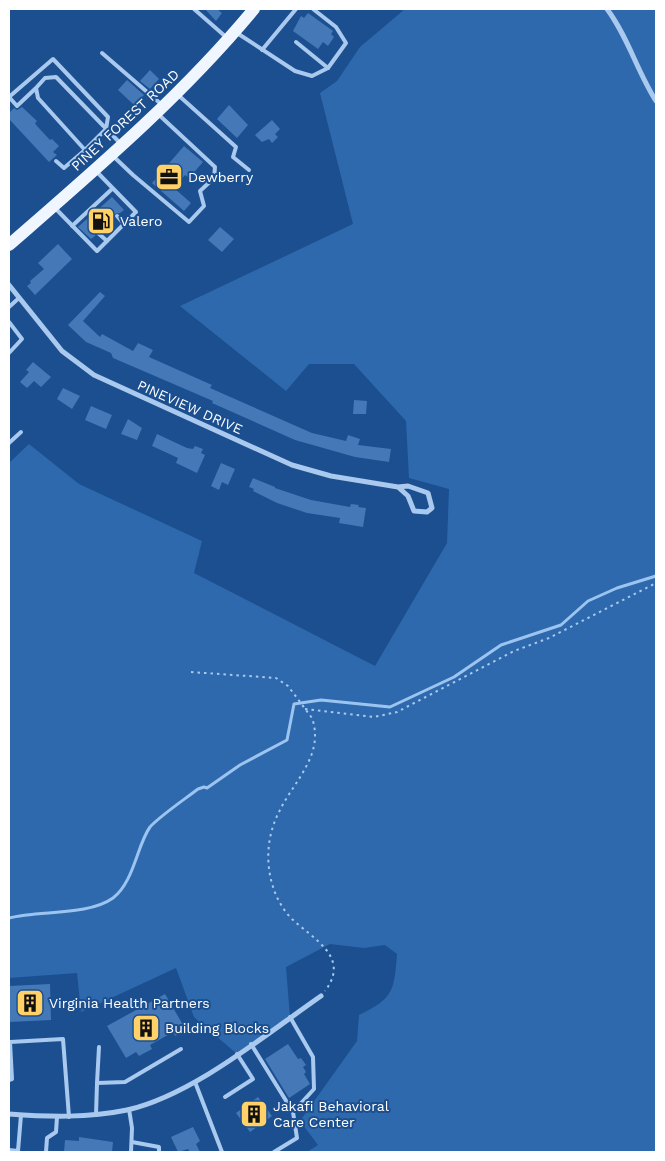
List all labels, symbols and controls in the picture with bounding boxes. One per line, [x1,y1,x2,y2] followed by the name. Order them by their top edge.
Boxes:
[68,66,182,174] street label: PINEY FOREST ROAD
[154,162,184,192] office icon: Dewberry
[188,169,254,185] place label: Dewberry
[86,206,116,236] fuel station icon: Valero
[120,213,162,229] place label: Valero
[135,377,245,437] street label: PINEVIEW DRIVE
[15,988,45,1018] building icon: Virginia Health Partners
[49,995,210,1011] place label: Virginia Health Partners
[131,1013,161,1043] building icon: Building Blocks
[165,1020,269,1036] place label: Building Blocks
[273,1098,390,1130] place label: Jakafi Behavioral Care Center
[239,1099,269,1129] building icon: Jakafi Behavioral Care Center

